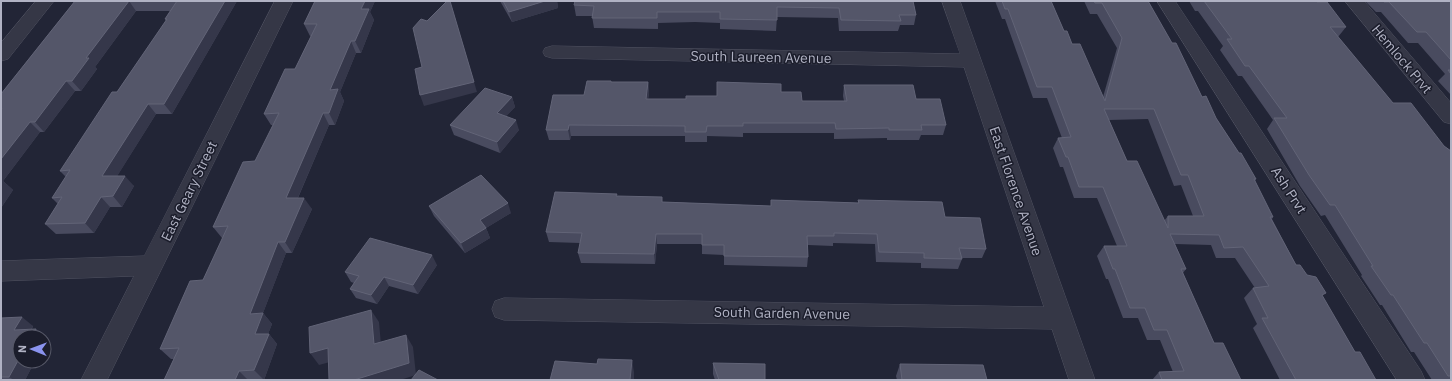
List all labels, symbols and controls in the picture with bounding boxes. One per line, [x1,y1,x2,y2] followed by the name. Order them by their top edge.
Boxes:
[1368,21,1436,97] street label: Hemlock Prvt
[690,47,832,67] street label: South Laureen Avenue
[985,124,1047,258] street label: East Florence Avenue
[157,138,221,244] street label: East Geary Street
[1267,163,1311,217] street label: Ash Prvt
[714,303,851,323] street label: South Garden Avenue
[12,329,52,369] north arrow
[15,345,29,353] text: N

